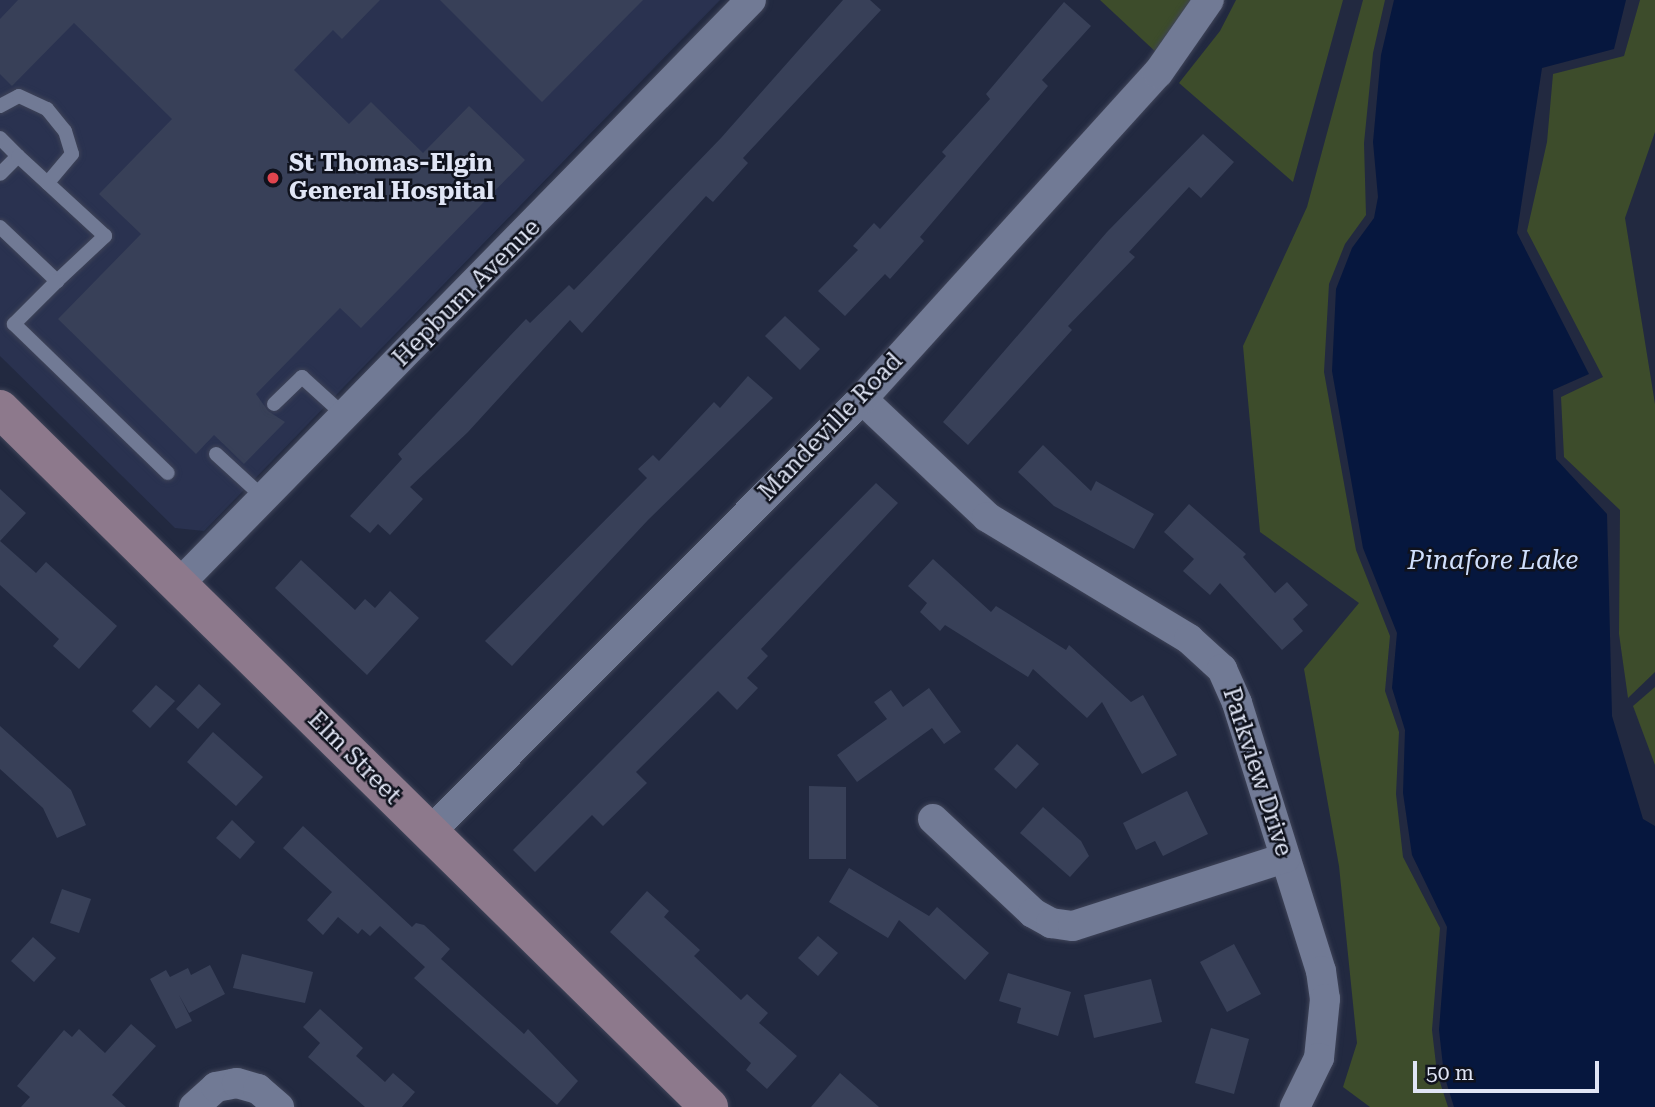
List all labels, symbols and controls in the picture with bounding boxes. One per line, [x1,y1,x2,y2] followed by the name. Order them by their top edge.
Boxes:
[289,150,494,206] place label: St Thomas-Elgin General Hospital
[263,168,283,188] marker: St Thomas-Elgin General Hospital
[387,213,547,373] street label: Hepburn Avenue
[753,347,909,507] street label: Mandeville Road
[1408,545,1578,577] water label: Pinafore Lake
[1216,684,1298,860] street label: Parkview Drive
[302,706,406,810] street label: Elm Street
[1417,1048,1602,1092] scale bar
[1426,1061,1474,1085] text: 50 m

